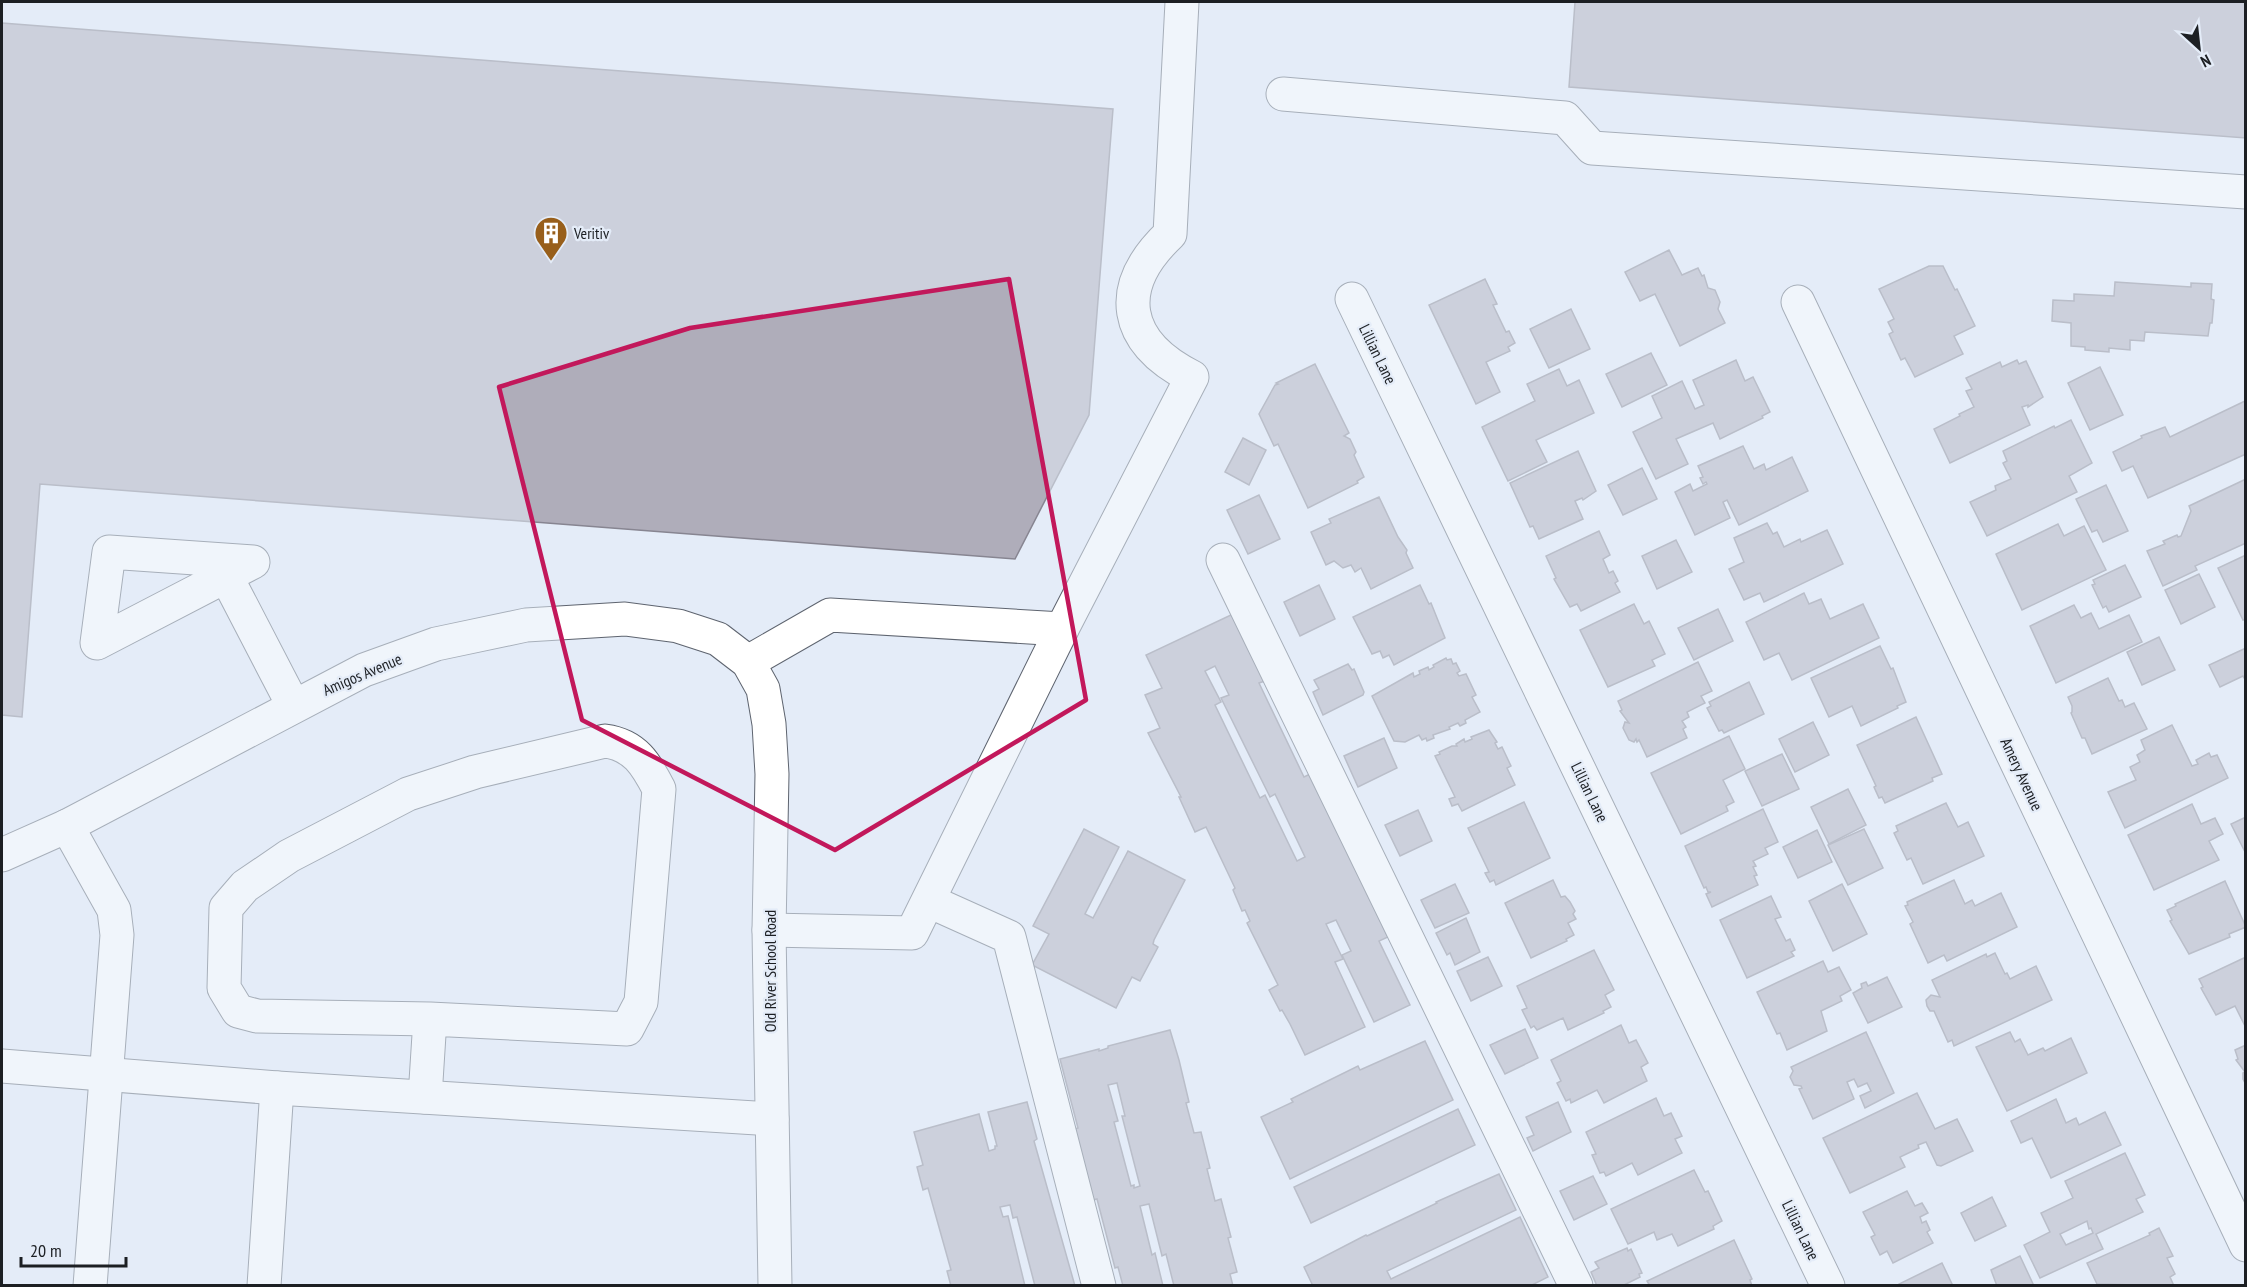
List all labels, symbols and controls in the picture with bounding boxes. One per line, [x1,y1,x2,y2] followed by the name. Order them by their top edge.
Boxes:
[2169,18,2229,78] north arrow
[2197,50,2214,72] text: N
[533,215,569,262] building icon: Veritiv
[573,223,610,243] place label: Veritiv
[1355,321,1401,387] street label: Lillian Lane
[319,648,405,700] street label: Amigos Avenue
[1996,734,2048,814] street label: Amery Avenue
[1567,759,1613,825] street label: Lillian Lane
[760,910,780,1032] street label: Old River School Road
[1778,1197,1824,1263] street label: Lillian Lane
[21,1230,126,1268] scale bar
[30,1239,62,1262] text: 20 m

